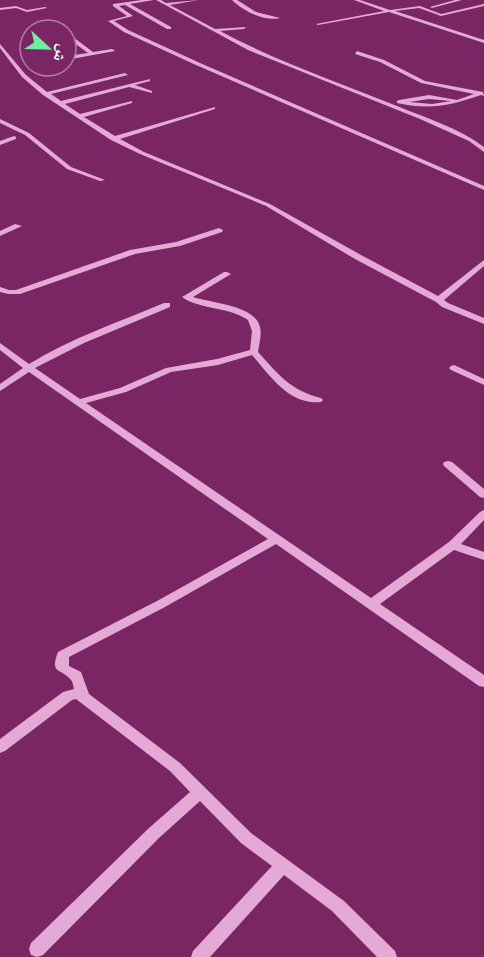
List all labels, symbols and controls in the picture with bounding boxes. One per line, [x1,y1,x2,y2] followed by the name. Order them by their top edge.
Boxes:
[18,18,78,78] north arrow
[49,42,75,66] text: ش

